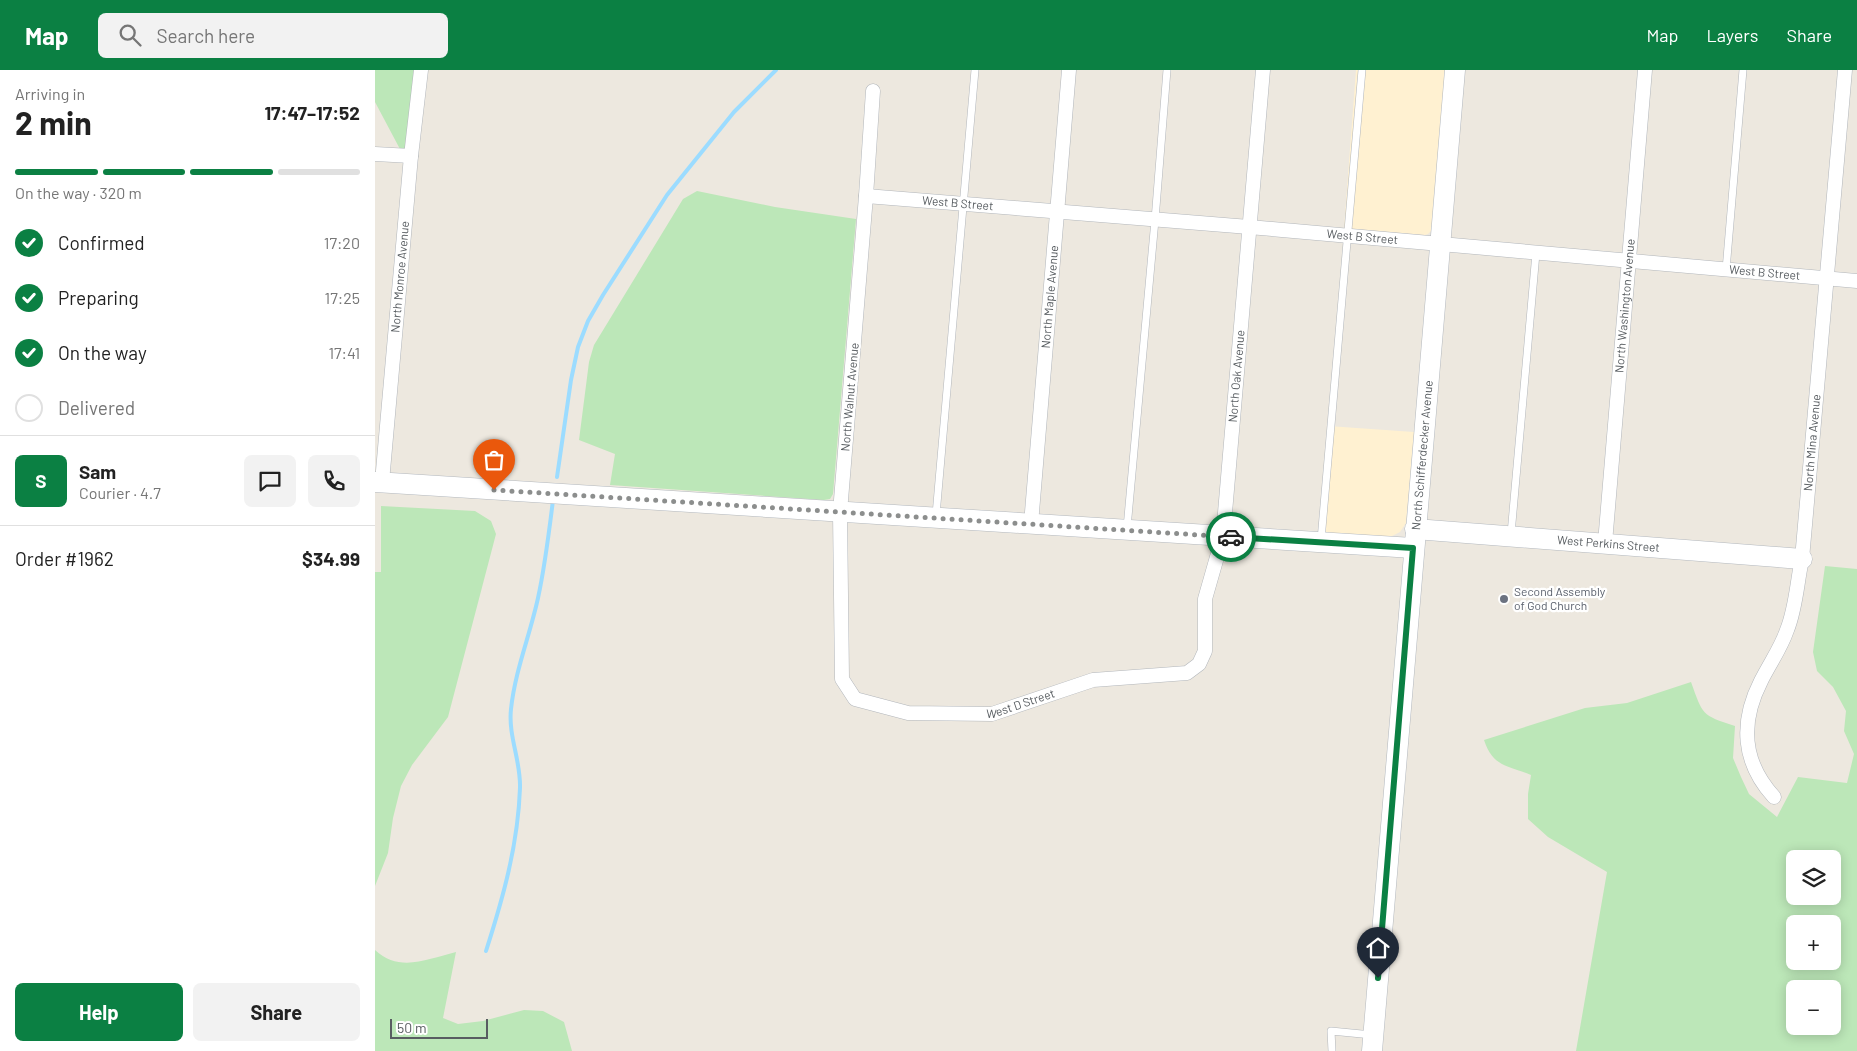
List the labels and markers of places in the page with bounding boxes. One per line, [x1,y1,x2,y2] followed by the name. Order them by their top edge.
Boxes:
[473,439,515,490] pin
[1514,584,1606,612] place label: Second Assembly of God Church
[1498,593,1510,605] marker: Second Assembly of God Church
[1357,927,1399,978] pin

